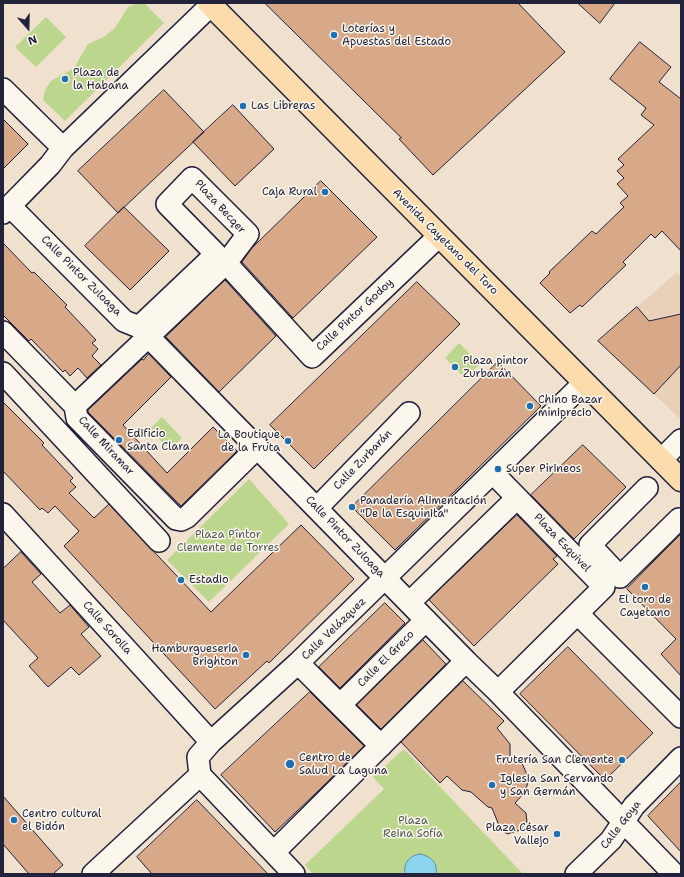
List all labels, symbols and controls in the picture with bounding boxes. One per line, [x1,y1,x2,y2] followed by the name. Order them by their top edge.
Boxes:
[8,8,48,48] north arrow
[342,22,451,48] place label: Loterías y Apuestas del Estado
[329,30,339,40] marker: Loterías y Apuestas del Estado
[26,31,39,48] text: N
[73,66,128,92] place label: Plaza de la Habana
[60,74,70,84] marker: Plaza de la Habana
[251,99,315,113] place label: Las Libreras
[238,101,248,111] marker: Las Libreras
[192,177,248,237] street label: Plaza Becqer
[262,185,317,199] place label: Caja Rural
[389,186,501,298] street label: Avenida Cayetano del Toro
[320,187,330,197] marker: Caja Rural
[38,233,124,319] street label: Calle Pintor Zuloaga
[314,276,396,354] street label: Calle Pintor Godoy
[463,354,528,380] place label: Plaza pintor Zurbarán
[450,362,460,372] marker: Plaza pintor Zurbarán
[538,393,603,419] place label: Chino Bazar miniprecio
[525,401,535,411] marker: Chino Bazar miniprecio
[75,414,137,478] street label: Calle Miramar
[127,427,190,453] place label: Edificio Santa Clara
[331,427,395,493] street label: Calle Zurbarán
[218,428,280,454] place label: La Boutique de la Fruta
[114,435,124,445] marker: Edificio Santa Clara
[283,436,293,446] marker: La Boutique de la Fruta
[506,462,581,476] place label: Super Pirineos
[493,464,503,474] marker: Super Pirineos
[303,493,387,581] street label: Calle Pintor Zuloaga
[360,494,487,520] place label: Panadería Alimentación "De la Esquinita"
[347,502,357,512] marker: Panadería Alimentación "De la Esquinita"
[531,511,593,575] street label: Plaza Esquivel
[177,528,279,554] park label: Plaza Pîntor Clemente de Torres
[189,573,229,587] place label: Estadio
[176,575,186,585] marker: Estadio
[640,582,650,592] marker: El toro de Cayetano
[619,593,671,619] place label: El toro de Cayetano
[299,595,369,663] street label: Calle Velázquez
[80,599,134,657] street label: Calle Sorolla
[355,628,417,690] street label: Calle El Greco
[151,642,238,668] place label: Hamburgueseria Brighton
[241,650,251,660] marker: Hamburgueseria Brighton
[299,751,387,777] place label: Centro de Salud La Laguna
[496,753,614,767] place label: Frutería San Clemente
[617,755,627,765] marker: Frutería San Clemente
[284,758,296,770] marker: Centro de Salud La Laguna
[500,772,613,798] place label: Iglesia San Servando y San Germán
[487,780,497,790] marker: Iglesia San Servando y San Germán
[598,798,644,852] street label: Calle Goya
[22,807,101,833] place label: Centro cultural el Bidón
[383,814,443,840] park label: Plaza Reina Sofía
[9,815,19,825] marker: Centro cultural el Bidón
[486,821,549,847] place label: Plaza César Vallejo
[552,829,562,839] marker: Plaza César Vallejo

